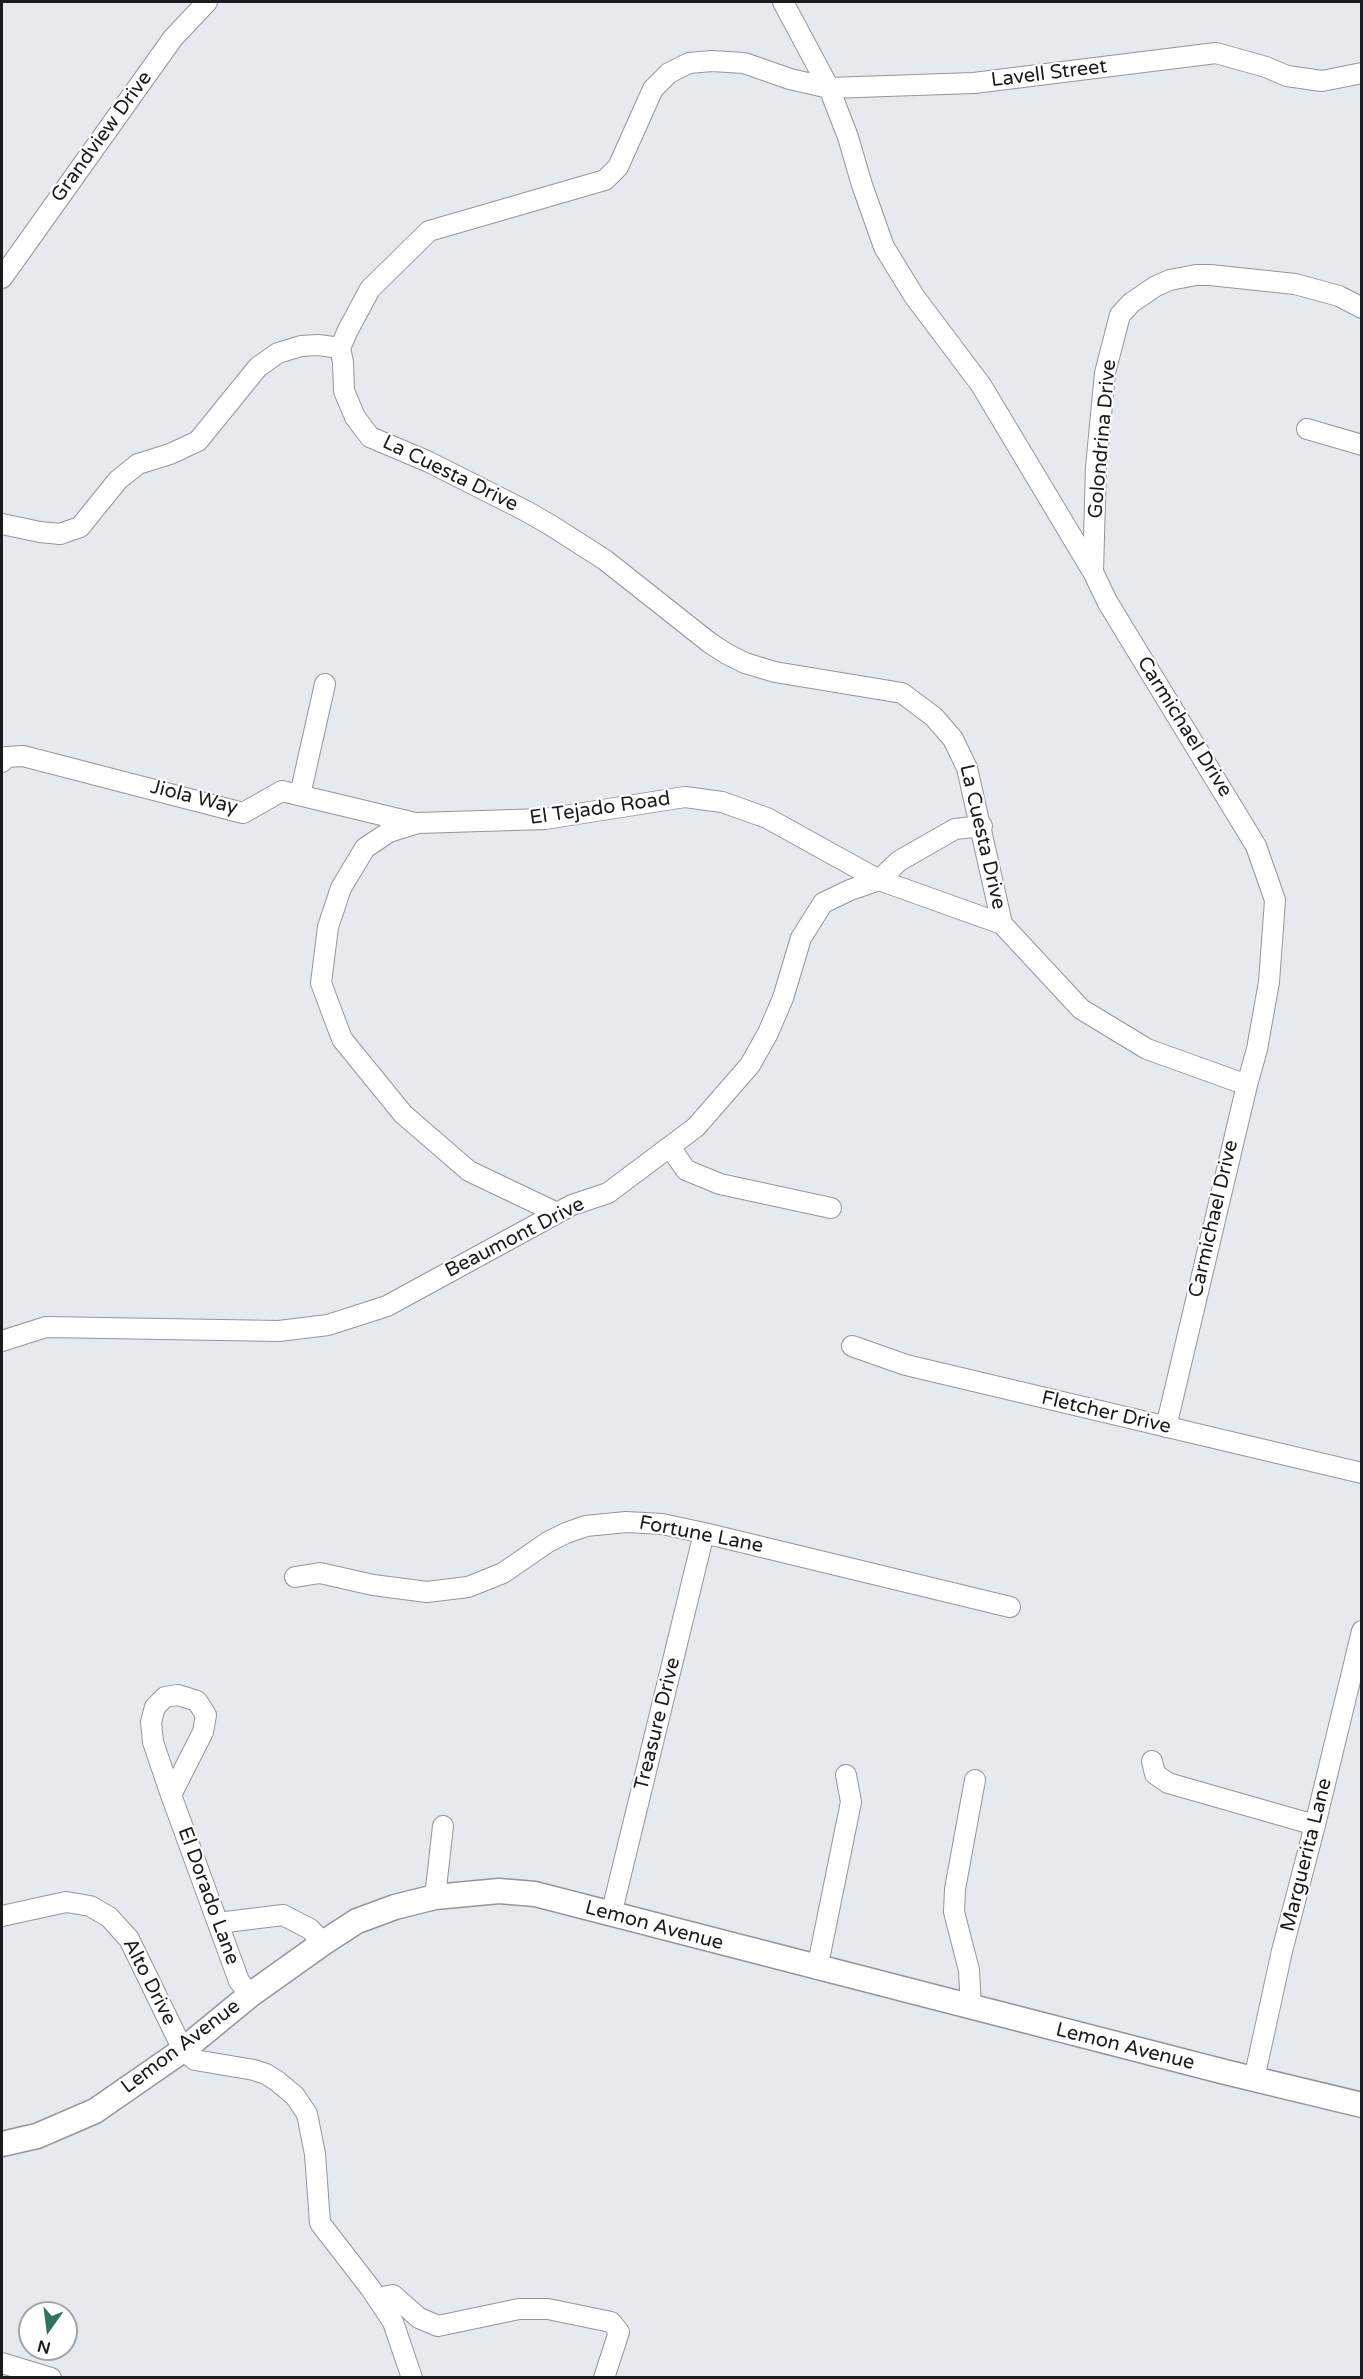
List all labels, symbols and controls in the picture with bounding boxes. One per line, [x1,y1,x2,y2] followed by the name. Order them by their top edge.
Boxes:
[990,55,1108,93] street label: Lavell Street
[46,67,158,207] street label: Grandview Drive
[1084,358,1122,520] street label: Golondrina Drive
[378,431,522,517] street label: La Cuesta Drive
[1131,652,1237,802] street label: Carmichael Drive
[954,762,1010,912] street label: La Cuesta Drive
[148,776,240,820] street label: Jiola Way
[528,787,672,831] street label: El Tejado Road
[1184,1138,1244,1300] street label: Carmichael Drive
[441,1193,589,1283] street label: Beaumont Drive
[1039,1386,1173,1440] street label: Fletcher Drive
[637,1511,765,1559] street label: Fortune Lane
[630,1655,686,1793] street label: Treasure Drive
[1276,1776,1338,1934] street label: Marguerita Lane
[172,1824,244,1968] street label: El Dorado Lane
[582,1896,726,1956] street label: Lemon Avenue
[117,1935,181,2029] street label: Alto Drive
[117,1995,245,2099] street label: Lemon Avenue
[1053,2018,1197,2076] street label: Lemon Avenue
[18,2301,78,2361] north arrow
[35,2335,53,2358] text: N

